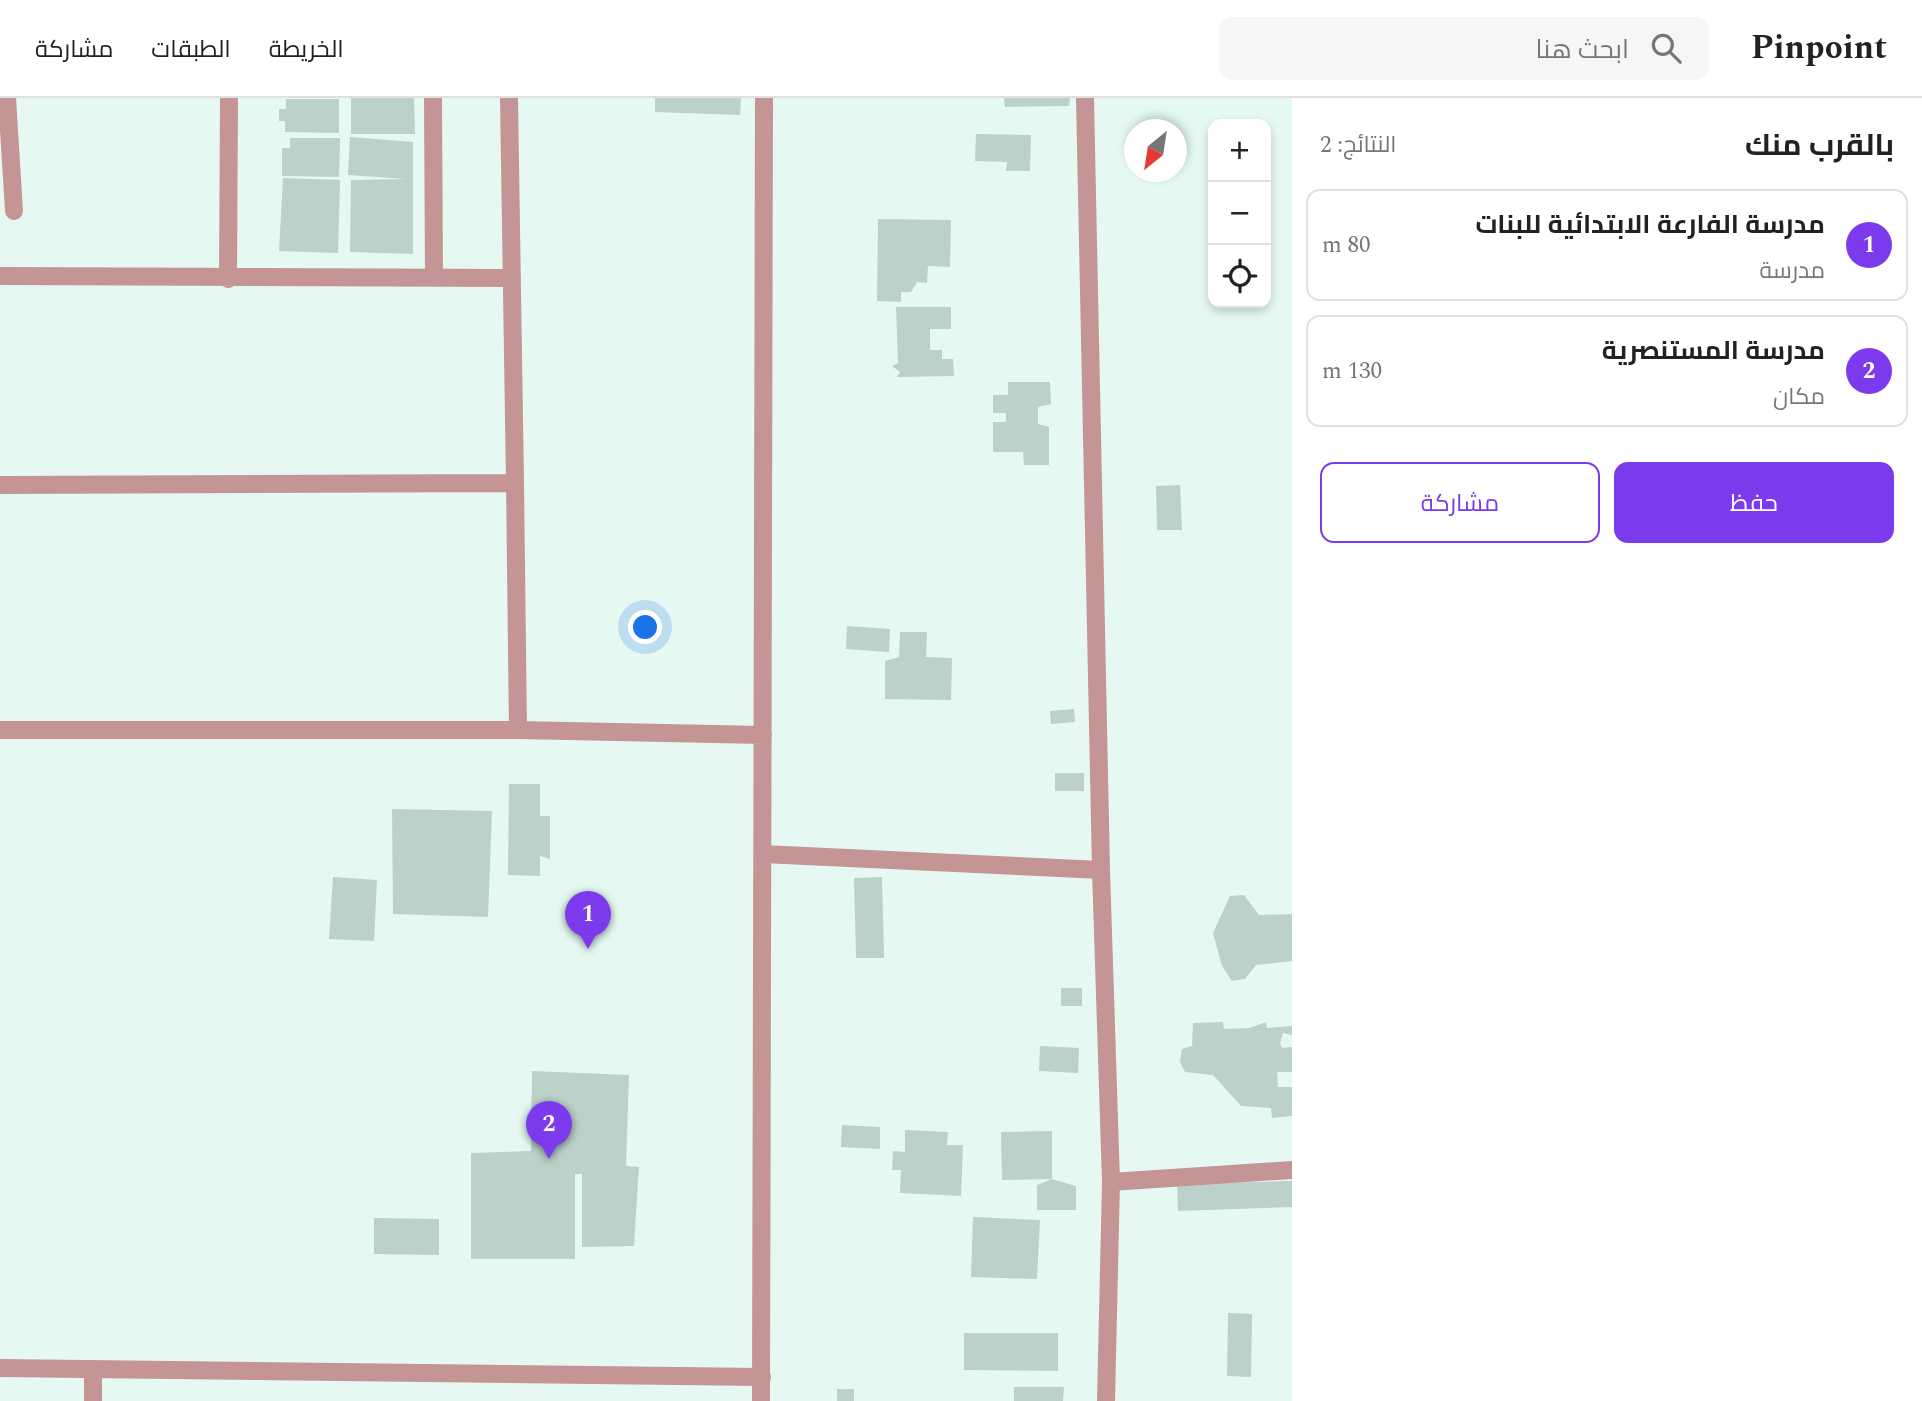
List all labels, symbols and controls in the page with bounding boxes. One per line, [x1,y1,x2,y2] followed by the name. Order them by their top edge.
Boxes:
[1219,17,1709,80] search box
[1751,23,1887,73] text: Pinpoint
[1647,29,1685,67] icon: search
[1536,30,1629,70] text: ابحث هنا
[35,32,113,68] text: مشاركة
[151,32,231,68] text: الطبقات
[269,32,344,68] text: الخريطة
[1124,119,1187,182] north arrow
[1208,119,1271,308] map controls
[1208,119,1271,182] button: +
[1745,123,1894,169] text: بالقرب منك
[1320,128,1396,163] text: النتائج: 2
[1208,182,1271,245] button: −
[1476,205,1825,245] text: مدرسة الفارعة الابتدائية للبنات
[1322,228,1371,263] text: 80 m
[1863,228,1875,263] text: 1
[1208,245,1271,308] button: locate
[1760,254,1825,289] text: مدرسة
[1602,331,1825,371] text: مدرسة المستنصرية
[1322,354,1382,389] text: 130 m
[1863,354,1875,389] text: 2
[1773,380,1825,415] text: مكان
[1320,462,1600,543] button: مشاركة
[1614,462,1894,543] button: حفظ
[628,610,662,644] your location
[565,891,611,949] pin: 1
[526,1101,572,1159] pin: 2

